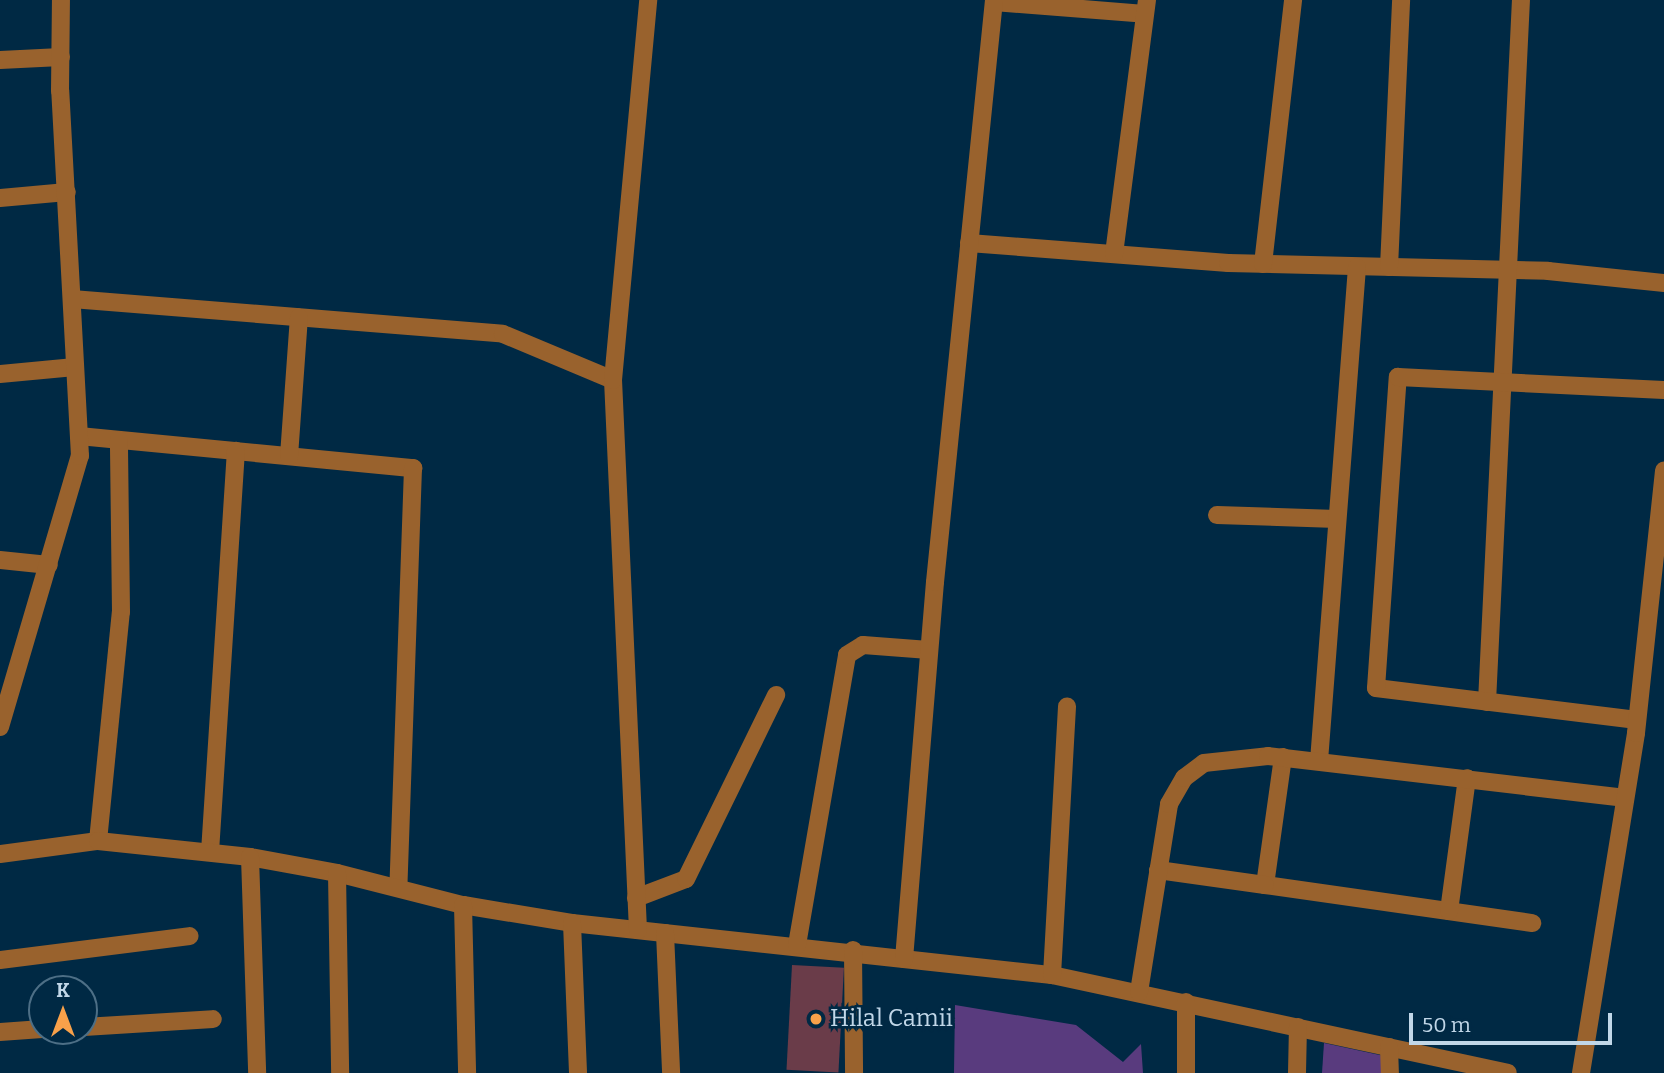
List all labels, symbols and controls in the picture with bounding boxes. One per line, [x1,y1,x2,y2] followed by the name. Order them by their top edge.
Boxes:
[28,975,98,1045] north arrow
[56,979,70,1002] text: K
[1412,1000,1615,1044] scale bar
[830,1005,953,1033] place label: Hilal Camii
[808,1011,824,1027] marker: Hilal Camii
[1422,1012,1471,1038] text: 50 m

